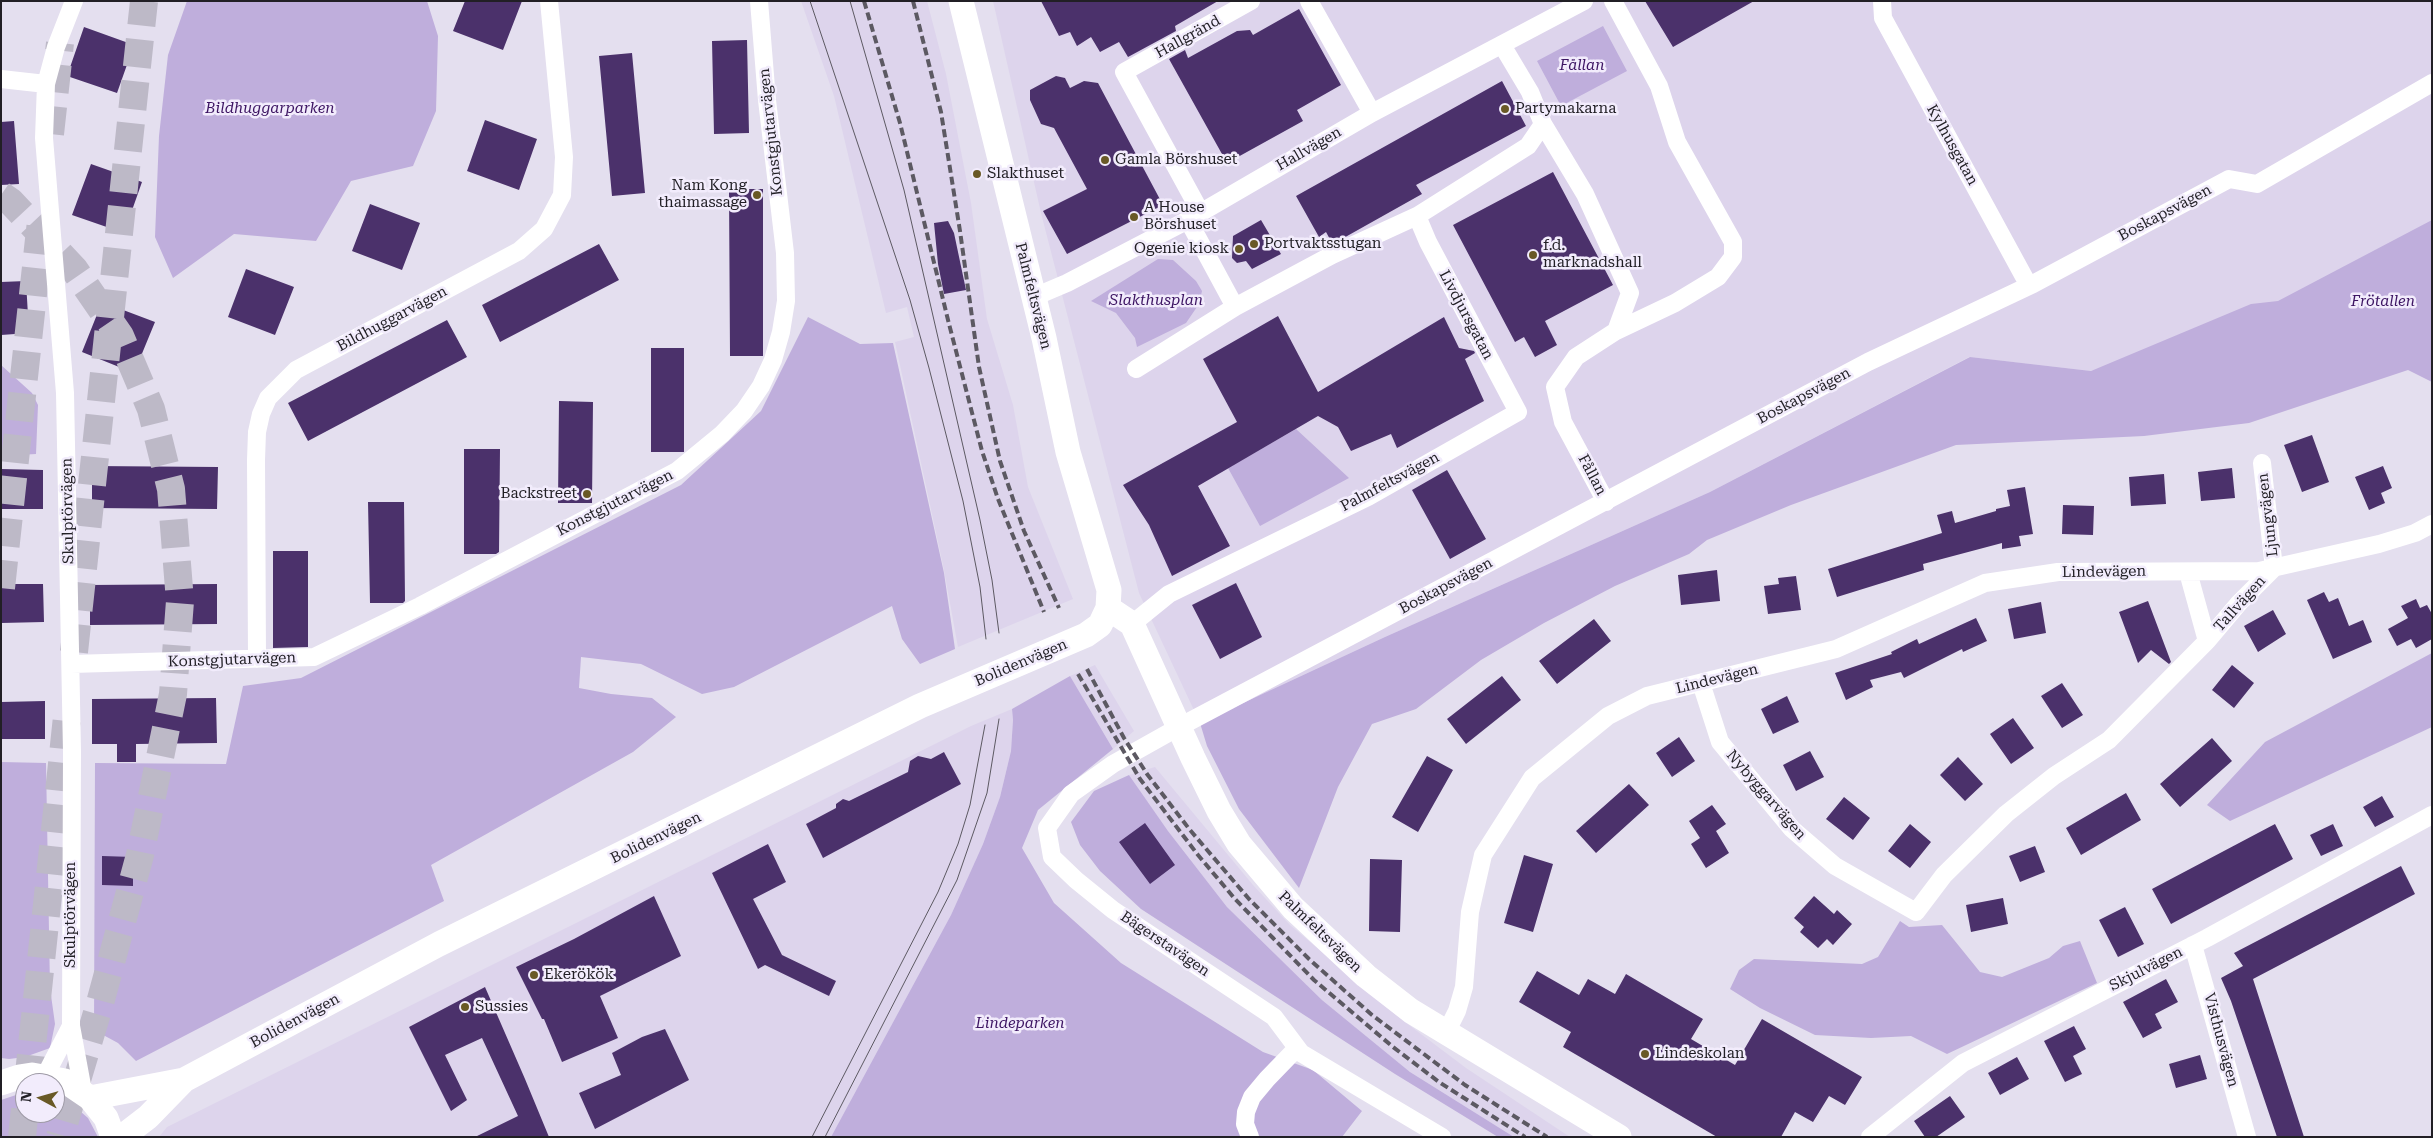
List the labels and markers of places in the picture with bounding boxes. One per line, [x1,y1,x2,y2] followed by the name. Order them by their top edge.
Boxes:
[1515,100,1616,118] place label: Partymakarna
[1499,103,1511,115] marker: Partymakarna
[1115,151,1237,169] place label: Gamla Börshuset
[1099,154,1111,166] marker: Gamla Börshuset
[987,165,1064,183] place label: Slakthuset
[971,168,983,180] marker: Slakthuset
[658,177,747,212] place label: Nam Kong thaimassage
[751,189,763,201] marker: Nam Kong thaimassage
[1144,199,1216,234] place label: A House Börshuset
[1128,211,1140,223] marker: A House Börshuset
[1264,235,1382,253] place label: Portvaktsstugan
[1543,237,1642,272] place label: f.d. marknadshall
[1248,238,1260,250] marker: Portvaktsstugan
[1134,240,1229,258] place label: Ogenie kiosk
[1233,243,1245,255] marker: Ogenie kiosk
[1527,249,1539,261] marker: f.d. marknadshall
[500,485,577,503] place label: Backstreet
[581,488,593,500] marker: Backstreet
[544,966,614,984] place label: Ekerökök
[528,969,540,981] marker: Ekerökök
[475,998,528,1016] place label: Sussies
[459,1001,471,1013] marker: Sussies
[1655,1045,1744,1063] place label: Lindeskolan
[1639,1048,1651,1060] marker: Lindeskolan

